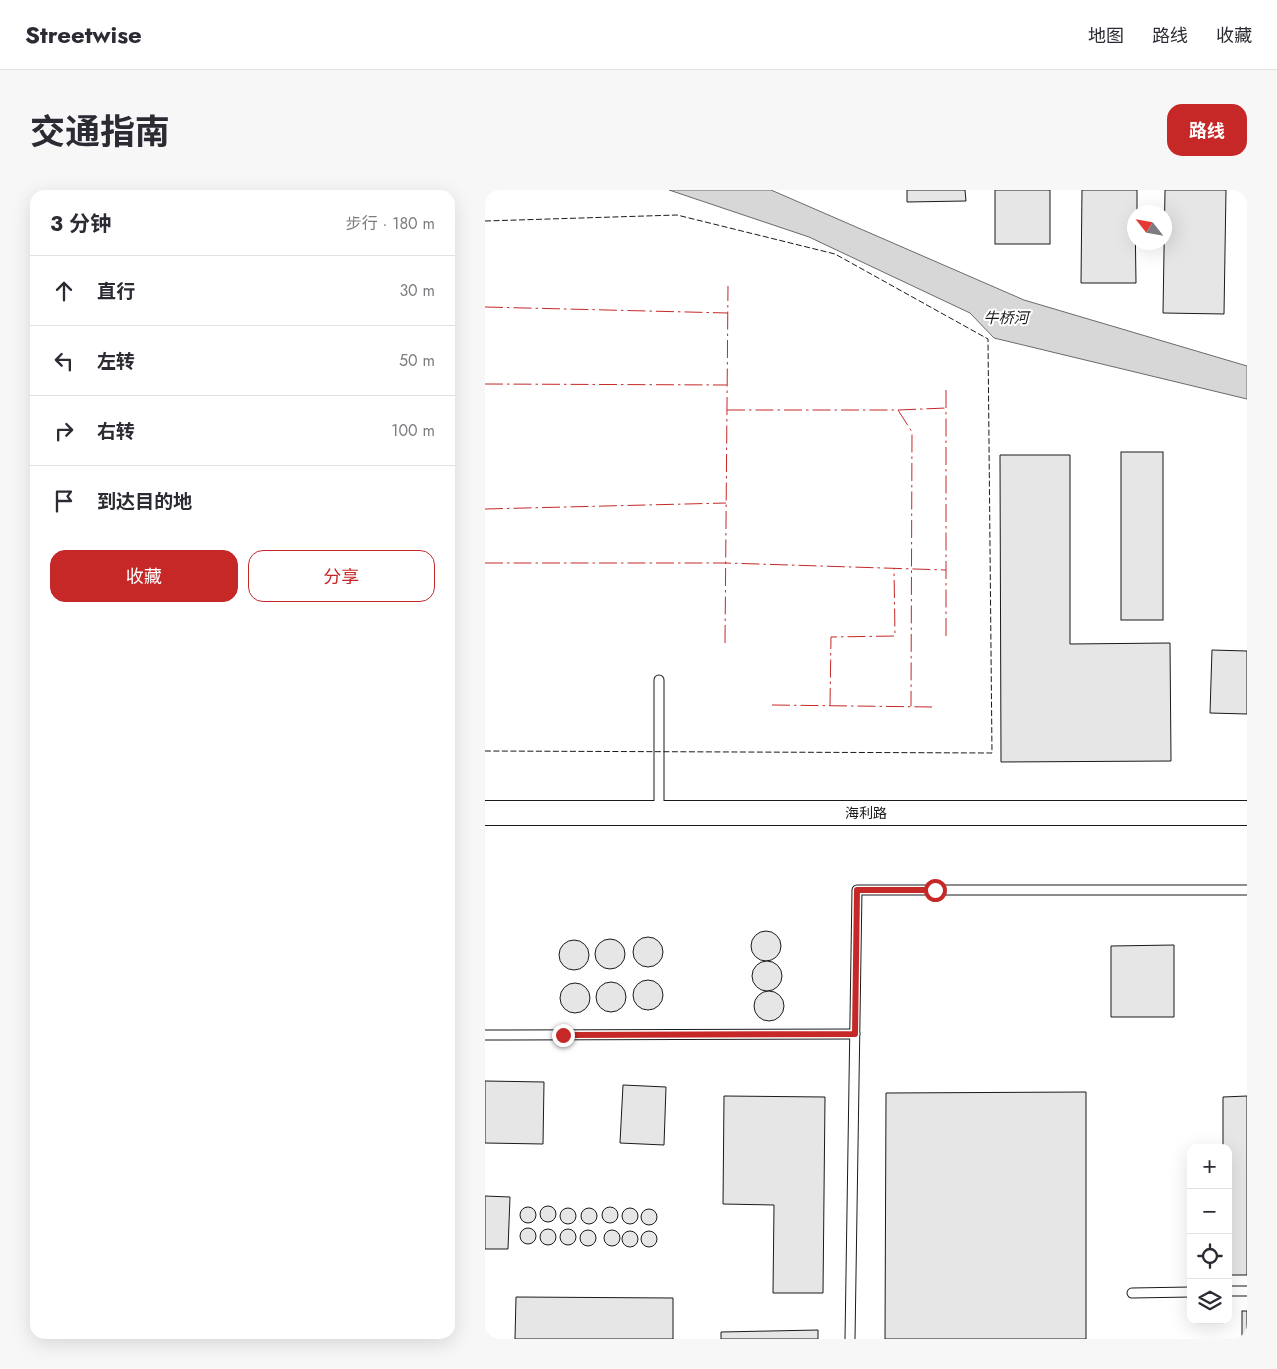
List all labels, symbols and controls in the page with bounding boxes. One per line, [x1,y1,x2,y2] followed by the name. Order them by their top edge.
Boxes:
[25,17,142,52] text: Streetwise
[1088,23,1124,49] text: 地图
[1152,23,1188,49] text: 路线
[1216,23,1252,49] text: 收藏
[1167,104,1247,156] button: 路线
[30,107,170,157] text: 交通指南
[1127,205,1172,250] north arrow
[50,209,111,239] text: 3 分钟
[346,212,435,235] text: 步行 · 180 m
[50,277,78,305] icon: ahead
[97,278,135,305] text: 直行
[399,279,435,302] text: 30 m
[983,307,1031,329] water label: 牛桥河
[50,347,78,375] icon: left
[97,348,135,375] text: 左转
[399,349,435,372] text: 50 m
[50,417,78,445] icon: right
[97,418,135,445] text: 右转
[391,419,435,442] text: 100 m
[50,487,78,515] icon: arrive
[97,488,192,515] text: 到达目的地
[50,550,238,602] button: 收藏
[248,550,435,602] button: 分享
[845,803,887,823] street label: 海利路
[924,879,947,902] route start
[552,1024,575,1047] route end
[1187,1144,1232,1324] map controls
[1187,1144,1232,1189] button: +
[1187,1189,1232,1234] button: −
[1187,1234,1232,1279] button: locate
[1187,1279,1232,1324] button: layers

